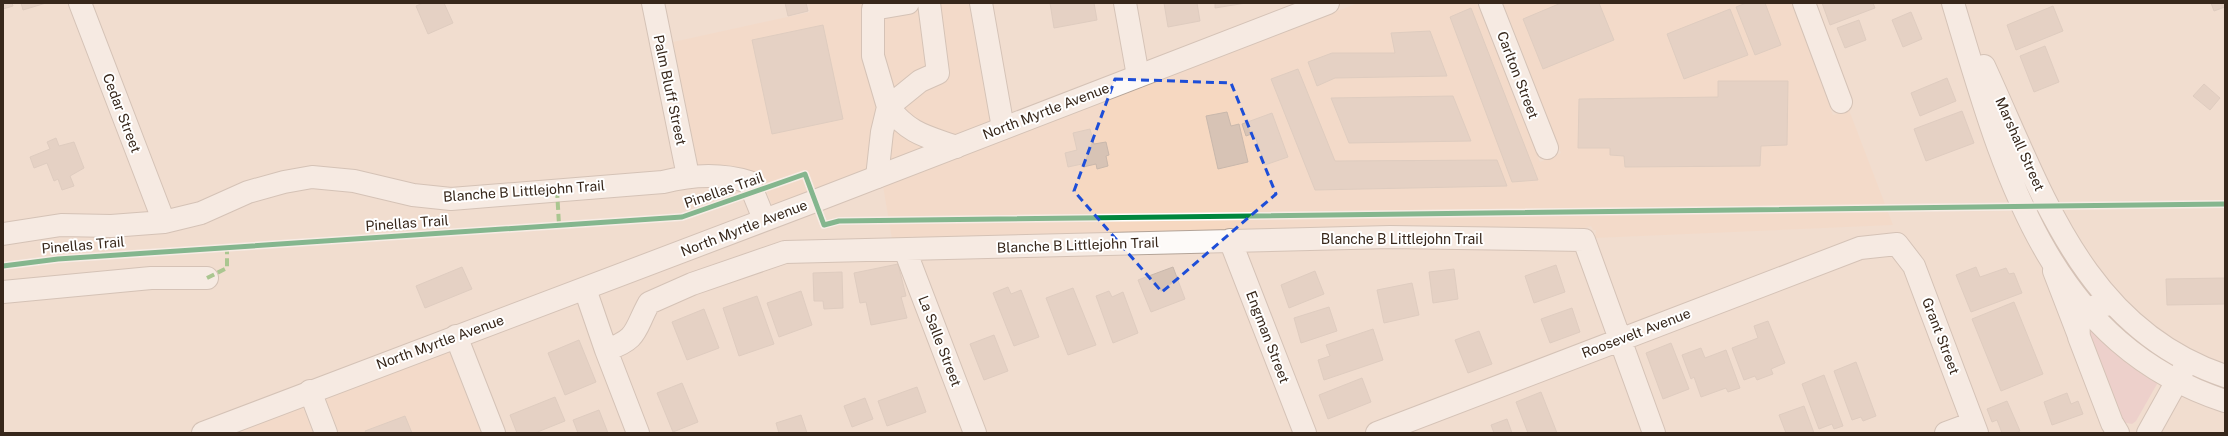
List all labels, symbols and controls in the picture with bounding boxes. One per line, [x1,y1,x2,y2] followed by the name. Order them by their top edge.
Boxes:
[1494,29,1542,121] street label: Carlton Street
[650,33,690,147] street label: Palm Bluff Street
[100,71,144,155] street label: Cedar Street
[980,79,1112,143] street label: North Myrtle Avenue
[1992,95,2048,193] street label: Marshall Street
[682,169,766,211] street label: Pinellas Trail
[442,177,606,205] street label: Blanche B Littlejohn Trail
[678,196,810,260] street label: North Myrtle Avenue
[365,212,449,234] street label: Pinellas Trail
[1321,231,1483,247] street label: Blanche B Littlejohn Trail
[41,233,125,257] street label: Pinellas Trail
[997,234,1159,256] street label: Blanche B Littlejohn Trail
[1243,289,1293,385] street label: Engman Street
[915,293,965,389] street label: La Salle Street
[1919,295,1963,377] street label: Grant Street
[1579,305,1693,361] street label: Roosevelt Avenue
[374,311,506,372] street label: North Myrtle Avenue

